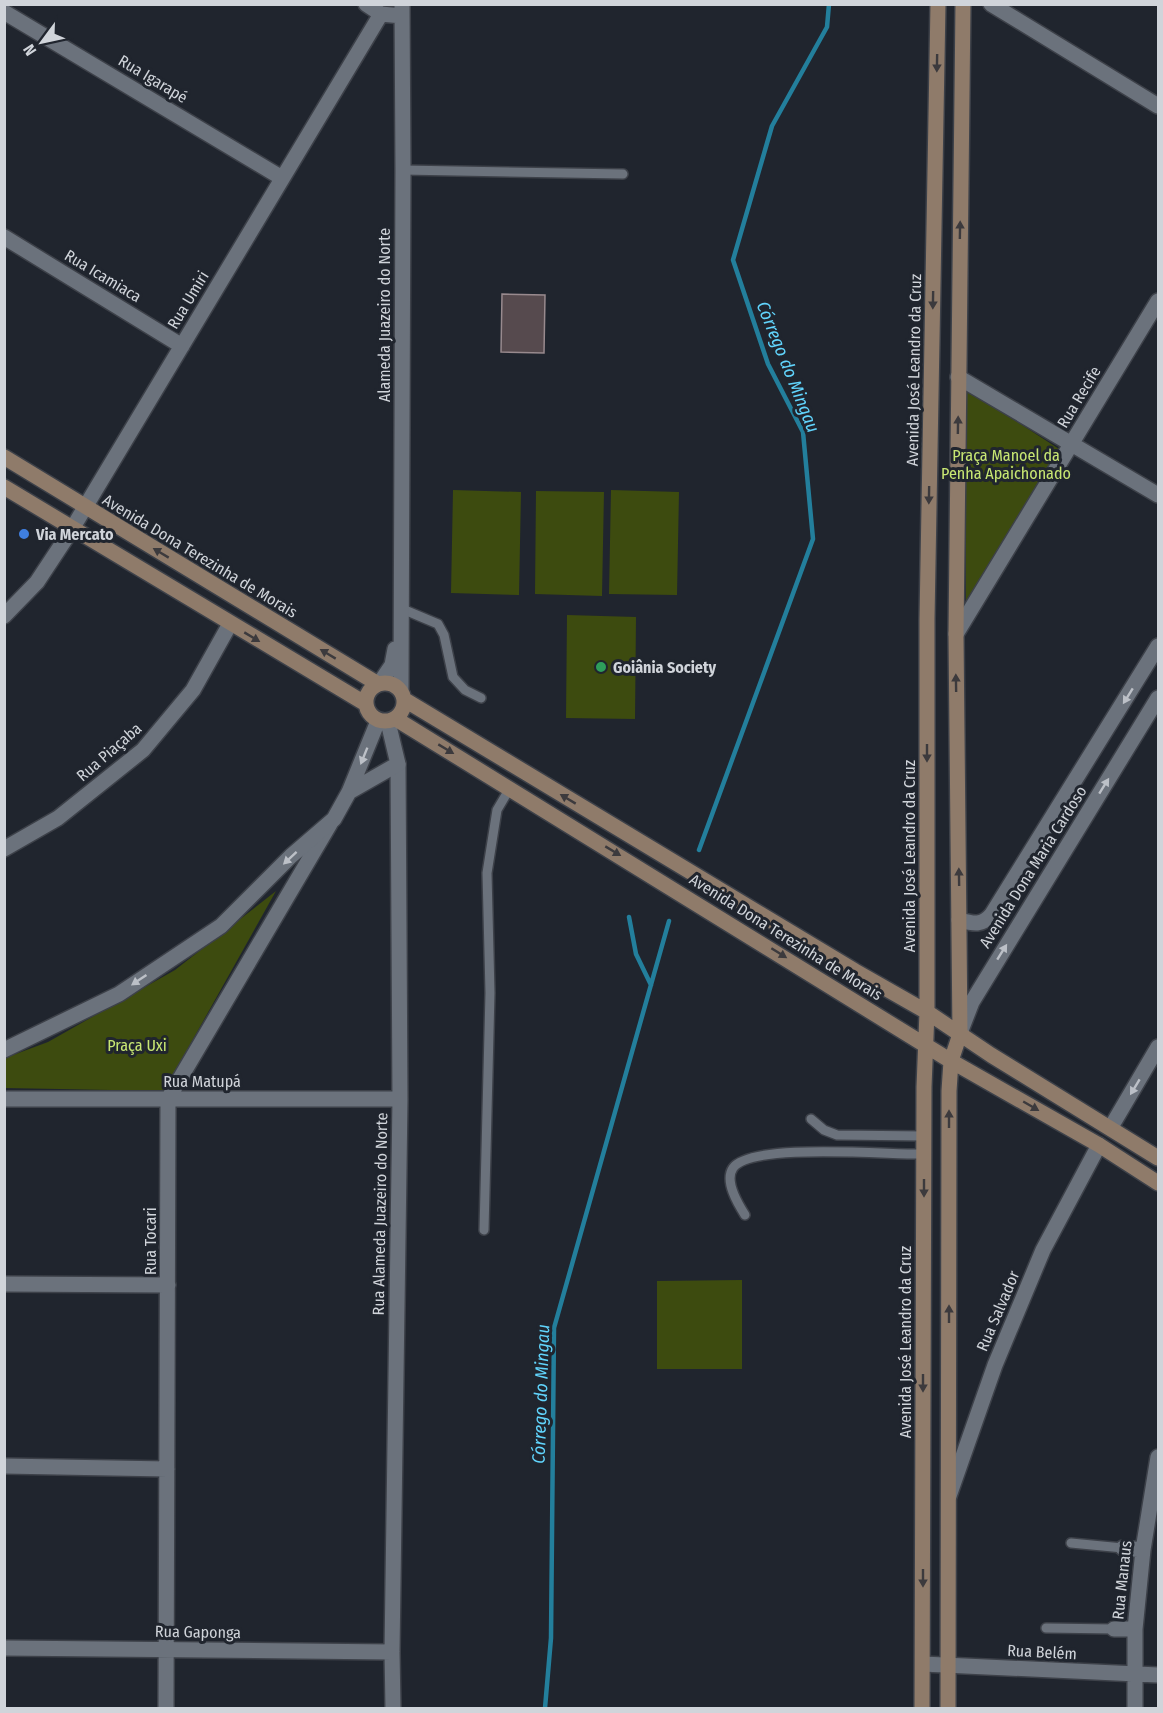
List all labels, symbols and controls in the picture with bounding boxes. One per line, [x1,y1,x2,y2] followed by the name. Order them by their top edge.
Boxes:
[12,12,72,72] north arrow
[19,41,40,59] text: N
[115,51,191,107] street label: Rua Igarapé
[932,53,942,72] one-way arrow
[955,220,965,239] one-way arrow
[375,228,394,402] street label: Alameda Juazeiro do Norte
[61,246,145,306] street label: Rua Icamiaca
[163,268,213,332] street label: Rua Umiri
[903,274,925,466] street label: Avenida José Leandro da Cruz
[928,290,938,309] one-way arrow
[752,298,824,436] water label: Córrego do Mingau
[1053,363,1105,431] street label: Rua Recife
[953,415,963,434] one-way arrow
[941,446,1071,483] park label: Praça Manoel da Penha Apaichonado
[924,485,934,504] one-way arrow
[99,490,301,622] street label: Avenida Dona Terezinha de Morais
[35,525,114,544] place label: Via Mercato
[17,527,31,541] marker: Via Mercato
[152,548,169,558] one-way arrow
[244,631,260,642] one-way arrow
[320,649,336,660] one-way arrow
[613,658,717,677] place label: Goiânia Society
[594,660,608,674] marker: Goiânia Society
[952,673,961,692] one-way arrow
[1122,688,1133,704] one-way arrow
[73,719,145,785] street label: Rua Piaçaba
[922,743,932,762] one-way arrow
[438,744,454,755] one-way arrow
[358,748,368,766] one-way arrow
[900,760,919,952] street label: Avenida José Leandro da Cruz
[1099,778,1110,794] one-way arrow
[975,783,1091,951] street label: Avenida Dona Maria Cardoso
[560,793,576,804] one-way arrow
[605,845,621,856] one-way arrow
[283,851,298,864] one-way arrow
[954,868,964,887] one-way arrow
[686,870,886,1004] street label: Avenida Dona Terezinha de Morais
[997,944,1008,960] one-way arrow
[771,948,787,959] one-way arrow
[131,974,147,985] one-way arrow
[107,1036,167,1055] park label: Praça Uxi
[163,1072,241,1091] street label: Rua Matupá
[1129,1079,1140,1095] one-way arrow
[1022,1101,1039,1111] one-way arrow
[944,1110,954,1129] one-way arrow
[369,1112,391,1316] street label: Rua Alameda Juazeiro do Norte
[919,1178,929,1197] one-way arrow
[141,1207,160,1275] street label: Rua Tocari
[896,1246,915,1438] street label: Avenida José Leandro da Cruz
[973,1267,1024,1354] street label: Rua Salvador
[944,1305,954,1324] one-way arrow
[528,1324,554,1464] water label: Córrego do Mingau
[918,1373,928,1392] one-way arrow
[1108,1539,1136,1620] street label: Rua Manaus
[918,1568,928,1587] one-way arrow
[155,1622,241,1642] street label: Rua Gaponga
[1007,1641,1077,1663] street label: Rua Belém

